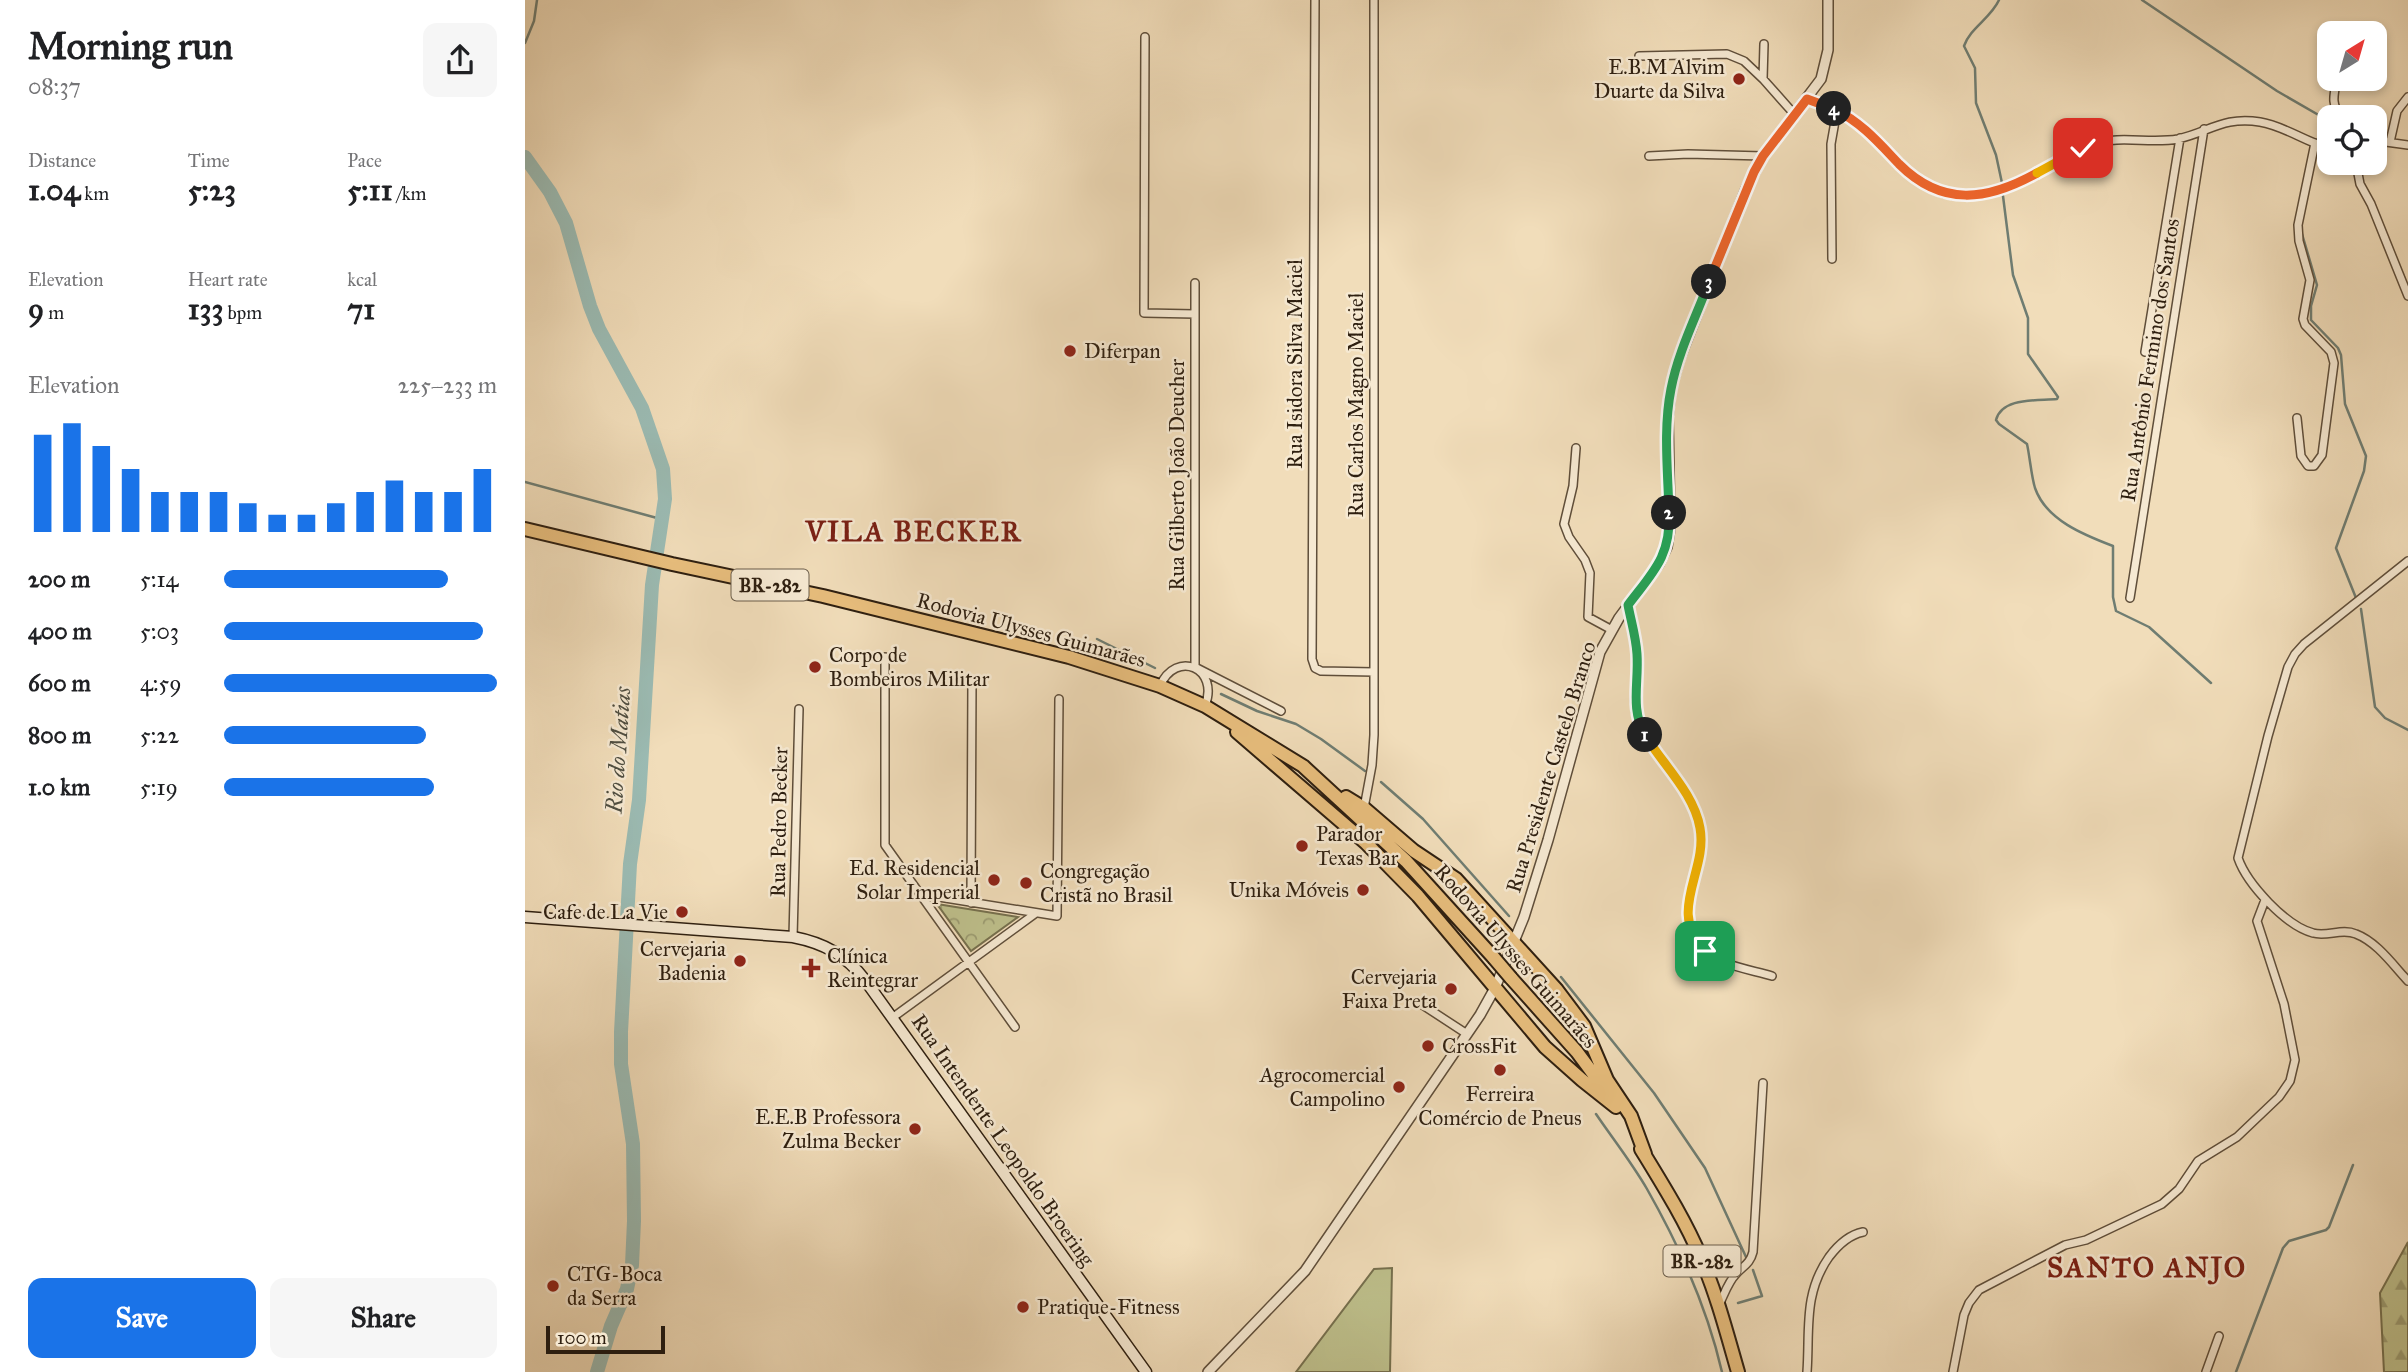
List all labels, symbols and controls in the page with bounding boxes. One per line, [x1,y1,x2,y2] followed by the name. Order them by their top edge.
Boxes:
[2317,21,2387,91] north arrow
[2317,21,2387,175] map controls
[28,23,233,69] text: Morning run
[423,23,497,97] button: share
[1594,54,1725,104] place label: E.B.M Alvim Duarte da Silva
[1731,71,1747,87] marker: E.B.M Alvim Duarte da Silva
[28,72,81,100] text: 08:37
[1817,92,1851,126] pin: 4
[1828,97,1839,120] text: 4
[2317,105,2387,175] button: locate
[2053,118,2113,178] pin
[2064,129,2102,167] icon: check
[28,149,96,172] text: Distance
[188,149,230,172] text: Time
[347,149,382,172] text: Pace
[28,172,80,208] text: 1.04
[188,172,236,208] text: 5:23
[347,172,393,208] text: 5:11
[80,182,109,205] text: km
[393,182,427,205] text: /km
[2115,216,2185,504] street label: Rua Antônio Fermino dos Santos
[1282,259,1308,469] street label: Rua Isidora Silva Maciel
[1691,264,1727,300] pin: 3
[28,268,103,291] text: Elevation
[188,268,268,291] text: Heart rate
[347,268,377,291] text: kcal
[1705,270,1712,293] text: 3
[28,291,44,327] text: 9
[188,291,224,327] text: 133
[347,291,375,327] text: 71
[1343,292,1369,518] street label: Rua Carlos Magno Maciel
[44,301,64,324] text: m
[224,301,262,324] text: bpm
[1084,338,1161,364] place label: Diferpan
[1062,343,1078,359] marker: Diferpan
[1164,359,1190,591] street label: Rua Gilberto João Deucher
[28,371,119,399] text: Elevation
[398,371,497,399] text: 225–233 m
[1651,496,1687,530] pin: 2
[1664,501,1673,524] text: 2
[805,514,1022,549] district label: VILA BECKER
[28,565,90,593] text: 200 m
[140,565,178,593] text: 5:14
[731,570,809,600] road number: BR-282
[914,587,1148,673] street label: Rodovia Ulysses Guimarães
[28,617,92,645] text: 400 m
[140,617,179,645] text: 5:03
[1500,638,1602,896] street label: Rua Presidente Castelo Branco
[829,642,990,692] place label: Corpo de Bombeiros Militar
[807,659,823,675] marker: Corpo de Bombeiros Militar
[28,669,91,697] text: 600 m
[140,669,182,697] text: 4:59
[600,686,636,815] water label: Rio do Matias
[1627,718,1663,752] pin: 1
[28,721,91,749] text: 800 m
[140,721,179,749] text: 5:22
[1641,723,1648,746] text: 1
[765,746,793,898] street label: Rua Pedro Becker
[28,773,90,801] text: 1.0 km
[140,773,178,801] text: 5:19
[1316,821,1399,871] place label: Parador Texas Bar
[1294,838,1310,854] marker: Parador Texas Bar
[849,855,980,905] place label: Ed. Residencial Solar Imperial
[1040,858,1173,908] place label: Congregação Cristã no Brasil
[1429,858,1603,1054] street label: Rodovia Ulysses Guimarães
[986,872,1002,888] marker: Ed. Residencial Solar Imperial
[1018,875,1034,891] marker: Congregação Cristã no Brasil
[1229,877,1349,903] place label: Unika Móveis
[1355,882,1371,898] marker: Unika Móveis
[543,899,668,925] place label: Cafe de La Vie
[674,904,690,920] marker: Cafe de La Vie
[1675,921,1735,981] pin
[1686,932,1724,970] icon: arrive
[640,936,726,986] place label: Cervejaria Badenia
[827,943,918,993] place label: Clínica Reintegrar
[732,953,748,969] marker: Cervejaria Badenia
[801,958,821,978] marker: Clínica Reintegrar
[1342,964,1437,1014] place label: Cervejaria Faixa Preta
[1443,981,1459,997] marker: Cervejaria Faixa Preta
[906,1009,1100,1271] street label: Rua Intendente Leopoldo Broering
[1442,1033,1517,1059] place label: CrossFit
[1420,1038,1436,1054] marker: CrossFit
[1259,1062,1385,1112] place label: Agrocomercial Campolino
[1492,1062,1508,1078] marker: Ferreira Comércio de Pneus
[1391,1079,1407,1095] marker: Agrocomercial Campolino
[1418,1081,1582,1131] place label: Ferreira Comércio de Pneus
[755,1104,901,1154] place label: E.E.B Professora Zulma Becker
[907,1121,923,1137] marker: E.E.B Professora Zulma Becker
[1663,1246,1741,1276] road number: BR-282
[2047,1250,2247,1285] district label: SANTO ANJO
[567,1261,662,1311] place label: CTG-Boca da Serra
[28,1278,256,1358] button: Save
[270,1278,497,1358] button: Share
[545,1278,561,1294] marker: CTG-Boca da Serra
[1037,1294,1180,1320] place label: Pratique-Fitness
[1015,1299,1031,1315] marker: Pratique-Fitness
[546,1323,665,1355] scale bar
[557,1326,607,1349] text: 100 m

